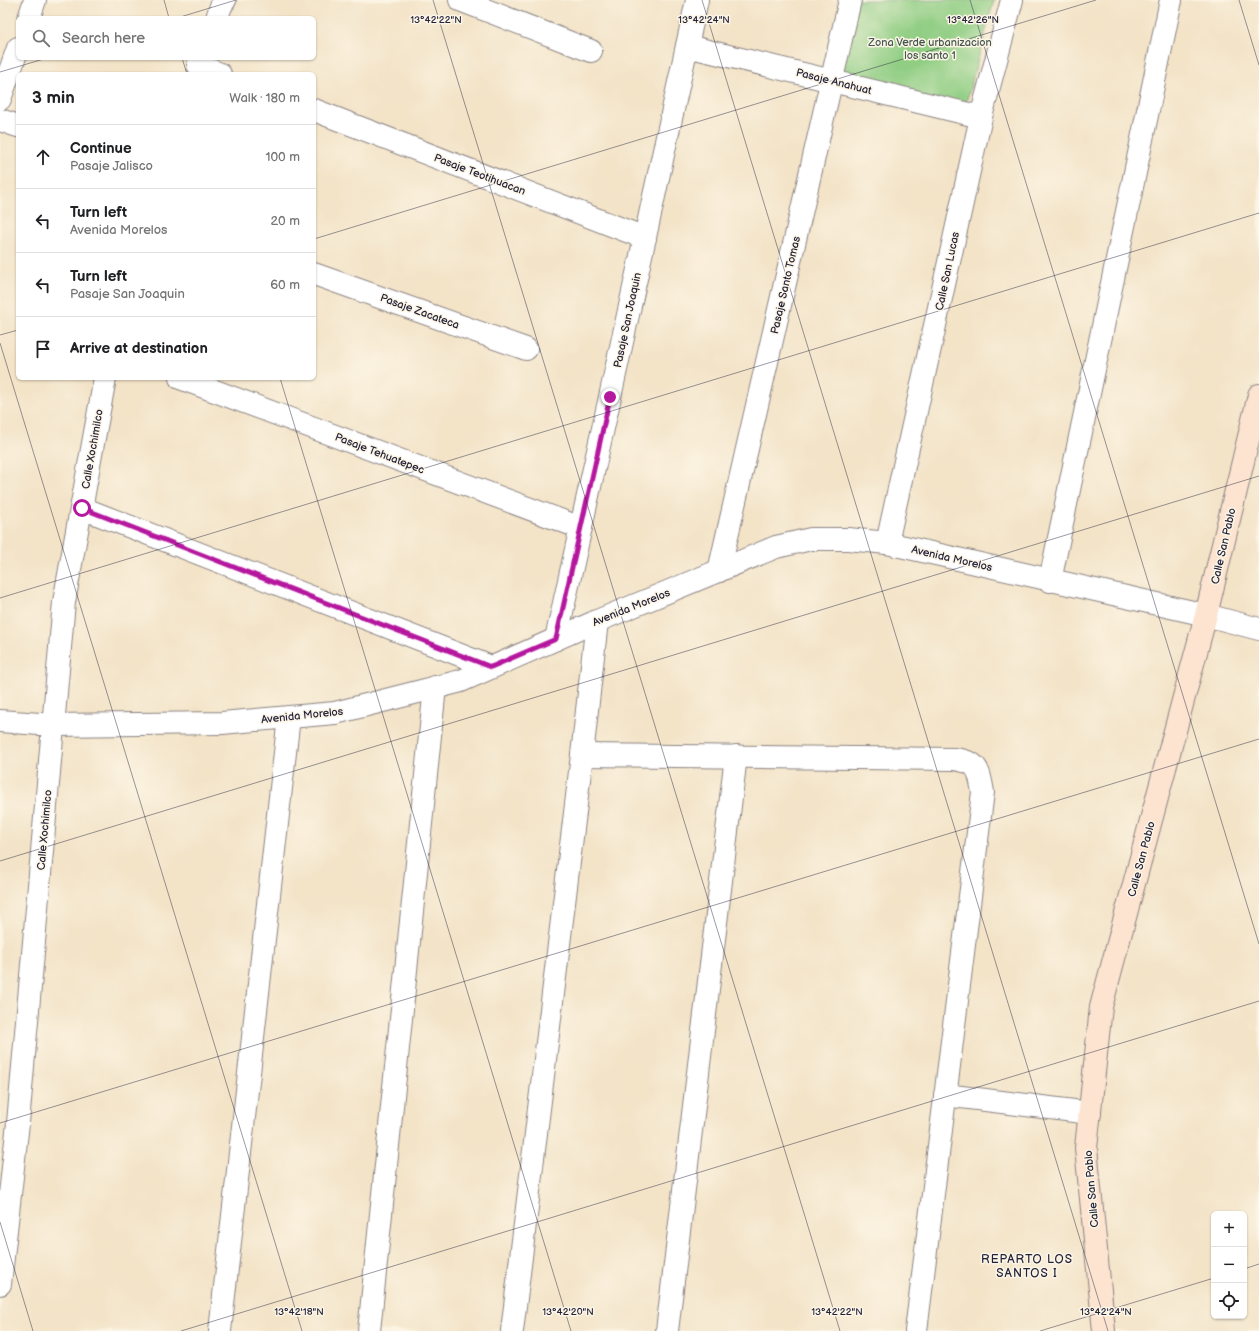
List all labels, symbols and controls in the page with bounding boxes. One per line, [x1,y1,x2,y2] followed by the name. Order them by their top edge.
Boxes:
[410,14,462,26] text: 13°42'22"N
[678,14,730,26] text: 13°42'24"N
[947,14,999,26] text: 13°42'26"N
[16,16,316,60] search box
[30,27,52,49] icon: search
[62,29,145,48] text: Search here
[867,36,992,62] park label: Zona Verde urbanizacion los santo 1
[795,66,874,97] street label: Pasaje Anahuat
[32,88,75,108] text: 3 min
[229,90,300,106] text: Walk · 180 m
[70,139,132,158] text: Continue
[32,146,54,168] icon: ahead
[265,149,300,165] text: 100 m
[432,151,527,198] street label: Pasaje Teotihuacan
[70,158,153,174] text: Pasaje Jalisco
[70,203,127,222] text: Turn left
[32,210,54,232] icon: left
[270,213,300,229] text: 20 m
[70,222,167,238] text: Avenida Morelos
[933,230,962,312] street label: Calle San Lucas
[768,235,803,335] street label: Pasaje Santo Tomas
[70,267,127,286] text: Turn left
[611,271,644,369] street label: Pasaje San Joaquin
[32,274,54,296] icon: left
[270,277,300,293] text: 60 m
[70,286,185,302] text: Pasaje San Joaquin
[379,291,461,332] street label: Pasaje Zacateca
[32,338,54,360] icon: arrive
[70,339,208,358] text: Arrive at destination
[601,388,619,406] route end
[79,408,106,490] street label: Calle Xochimilco
[333,430,427,477] street label: Pasaje Tehuatepec
[73,499,91,517] route start
[1208,507,1239,585] street label: Calle San Pablo
[910,543,994,574] street label: Avenida Morelos
[591,586,672,629] street label: Avenida Morelos
[260,705,344,726] street label: Avenida Morelos
[35,789,54,871] street label: Calle Xochimilco
[1125,820,1158,898] street label: Calle San Pablo
[1082,1150,1101,1228] street label: Calle San Pablo
[1211,1211,1247,1319] map controls
[1211,1211,1247,1247] button: +
[1211,1247,1247,1283] button: −
[981,1252,1073,1281] district label: REPARTO LOS SANTOS I
[1211,1283,1247,1319] button: locate
[274,1306,324,1318] text: 13°42'18"N
[542,1306,594,1318] text: 13°42'20"N
[811,1306,863,1318] text: 13°42'22"N
[1080,1306,1132,1318] text: 13°42'24"N

